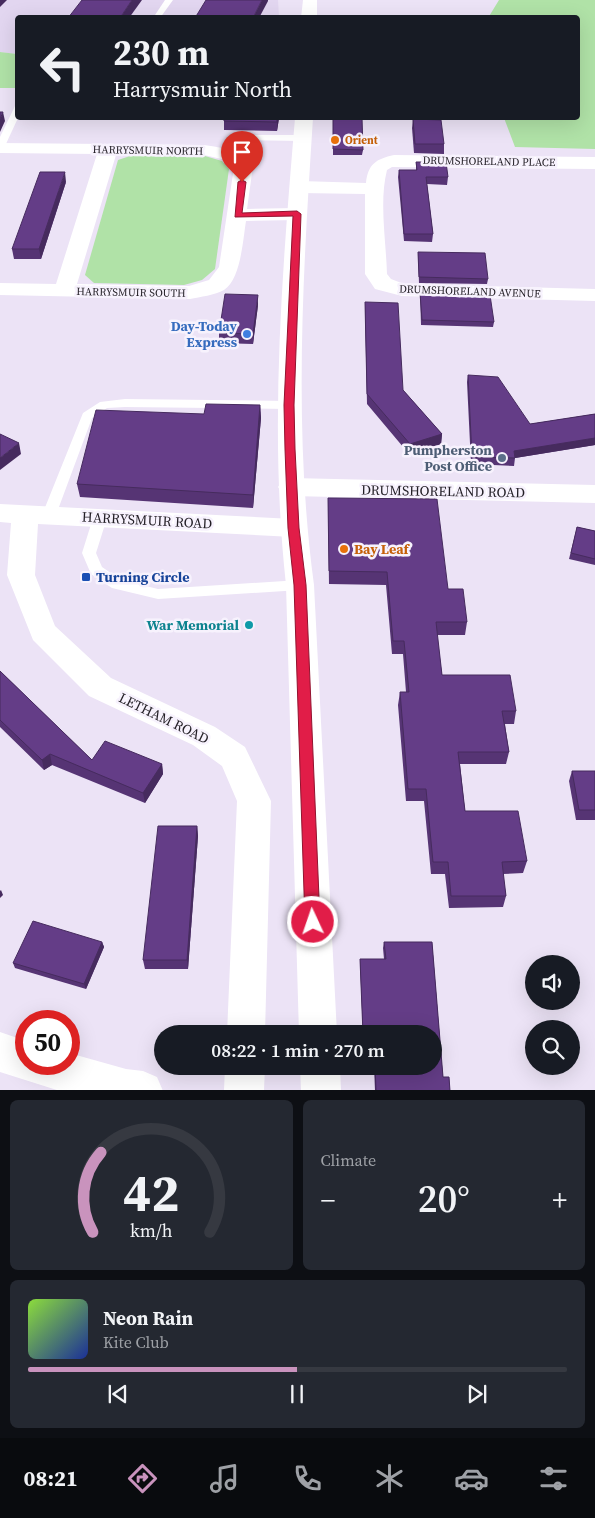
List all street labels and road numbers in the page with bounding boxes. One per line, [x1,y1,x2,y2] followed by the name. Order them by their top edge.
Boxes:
[93,142,204,159] street label: HARRYSMUIR NORTH
[422,153,556,170] street label: DRUMSHORELAND PLACE
[399,282,541,301] street label: DRUMSHORELAND AVENUE
[76,284,186,301] street label: HARRYSMUIR SOUTH
[361,480,525,502] street label: DRUMSHORELAND ROAD
[81,507,213,533] street label: HARRYSMUIR ROAD
[115,687,213,749] street label: LETHAM ROAD

